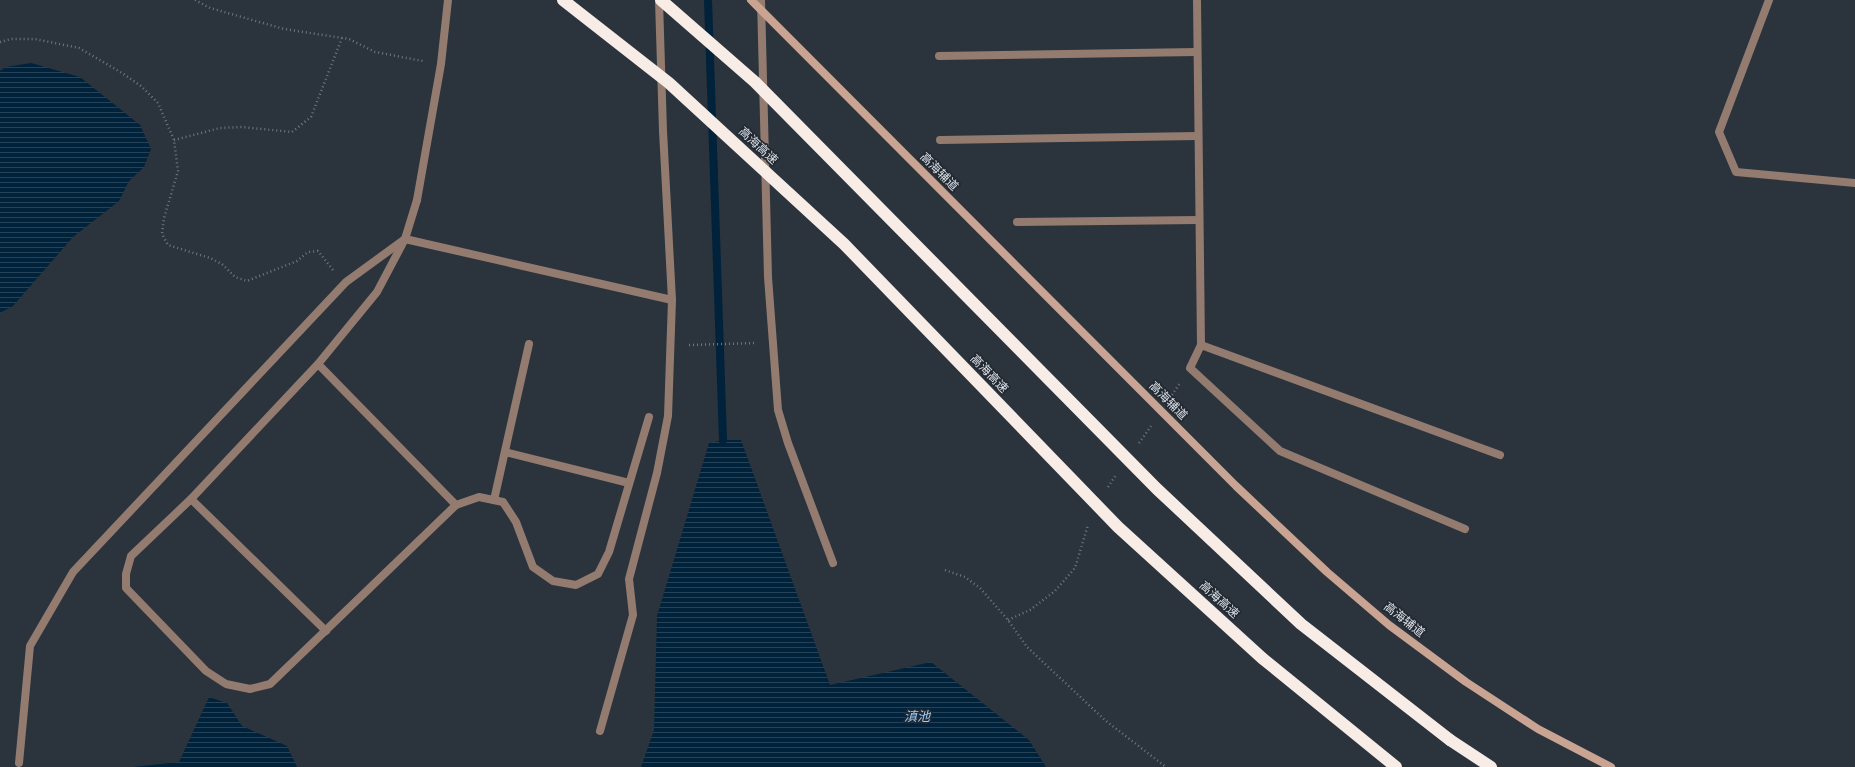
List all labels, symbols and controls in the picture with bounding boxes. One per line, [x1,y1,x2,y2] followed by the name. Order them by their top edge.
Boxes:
[735,123,781,169] street label: 高海高速
[916,149,962,195] street label: 高海辅道
[966,351,1012,397] street label: 高海高速
[1145,378,1191,424] street label: 高海辅道
[1195,578,1243,622] street label: 高海高速
[1380,599,1428,641] street label: 高海辅道
[904,708,932,726] water label: 滇池

